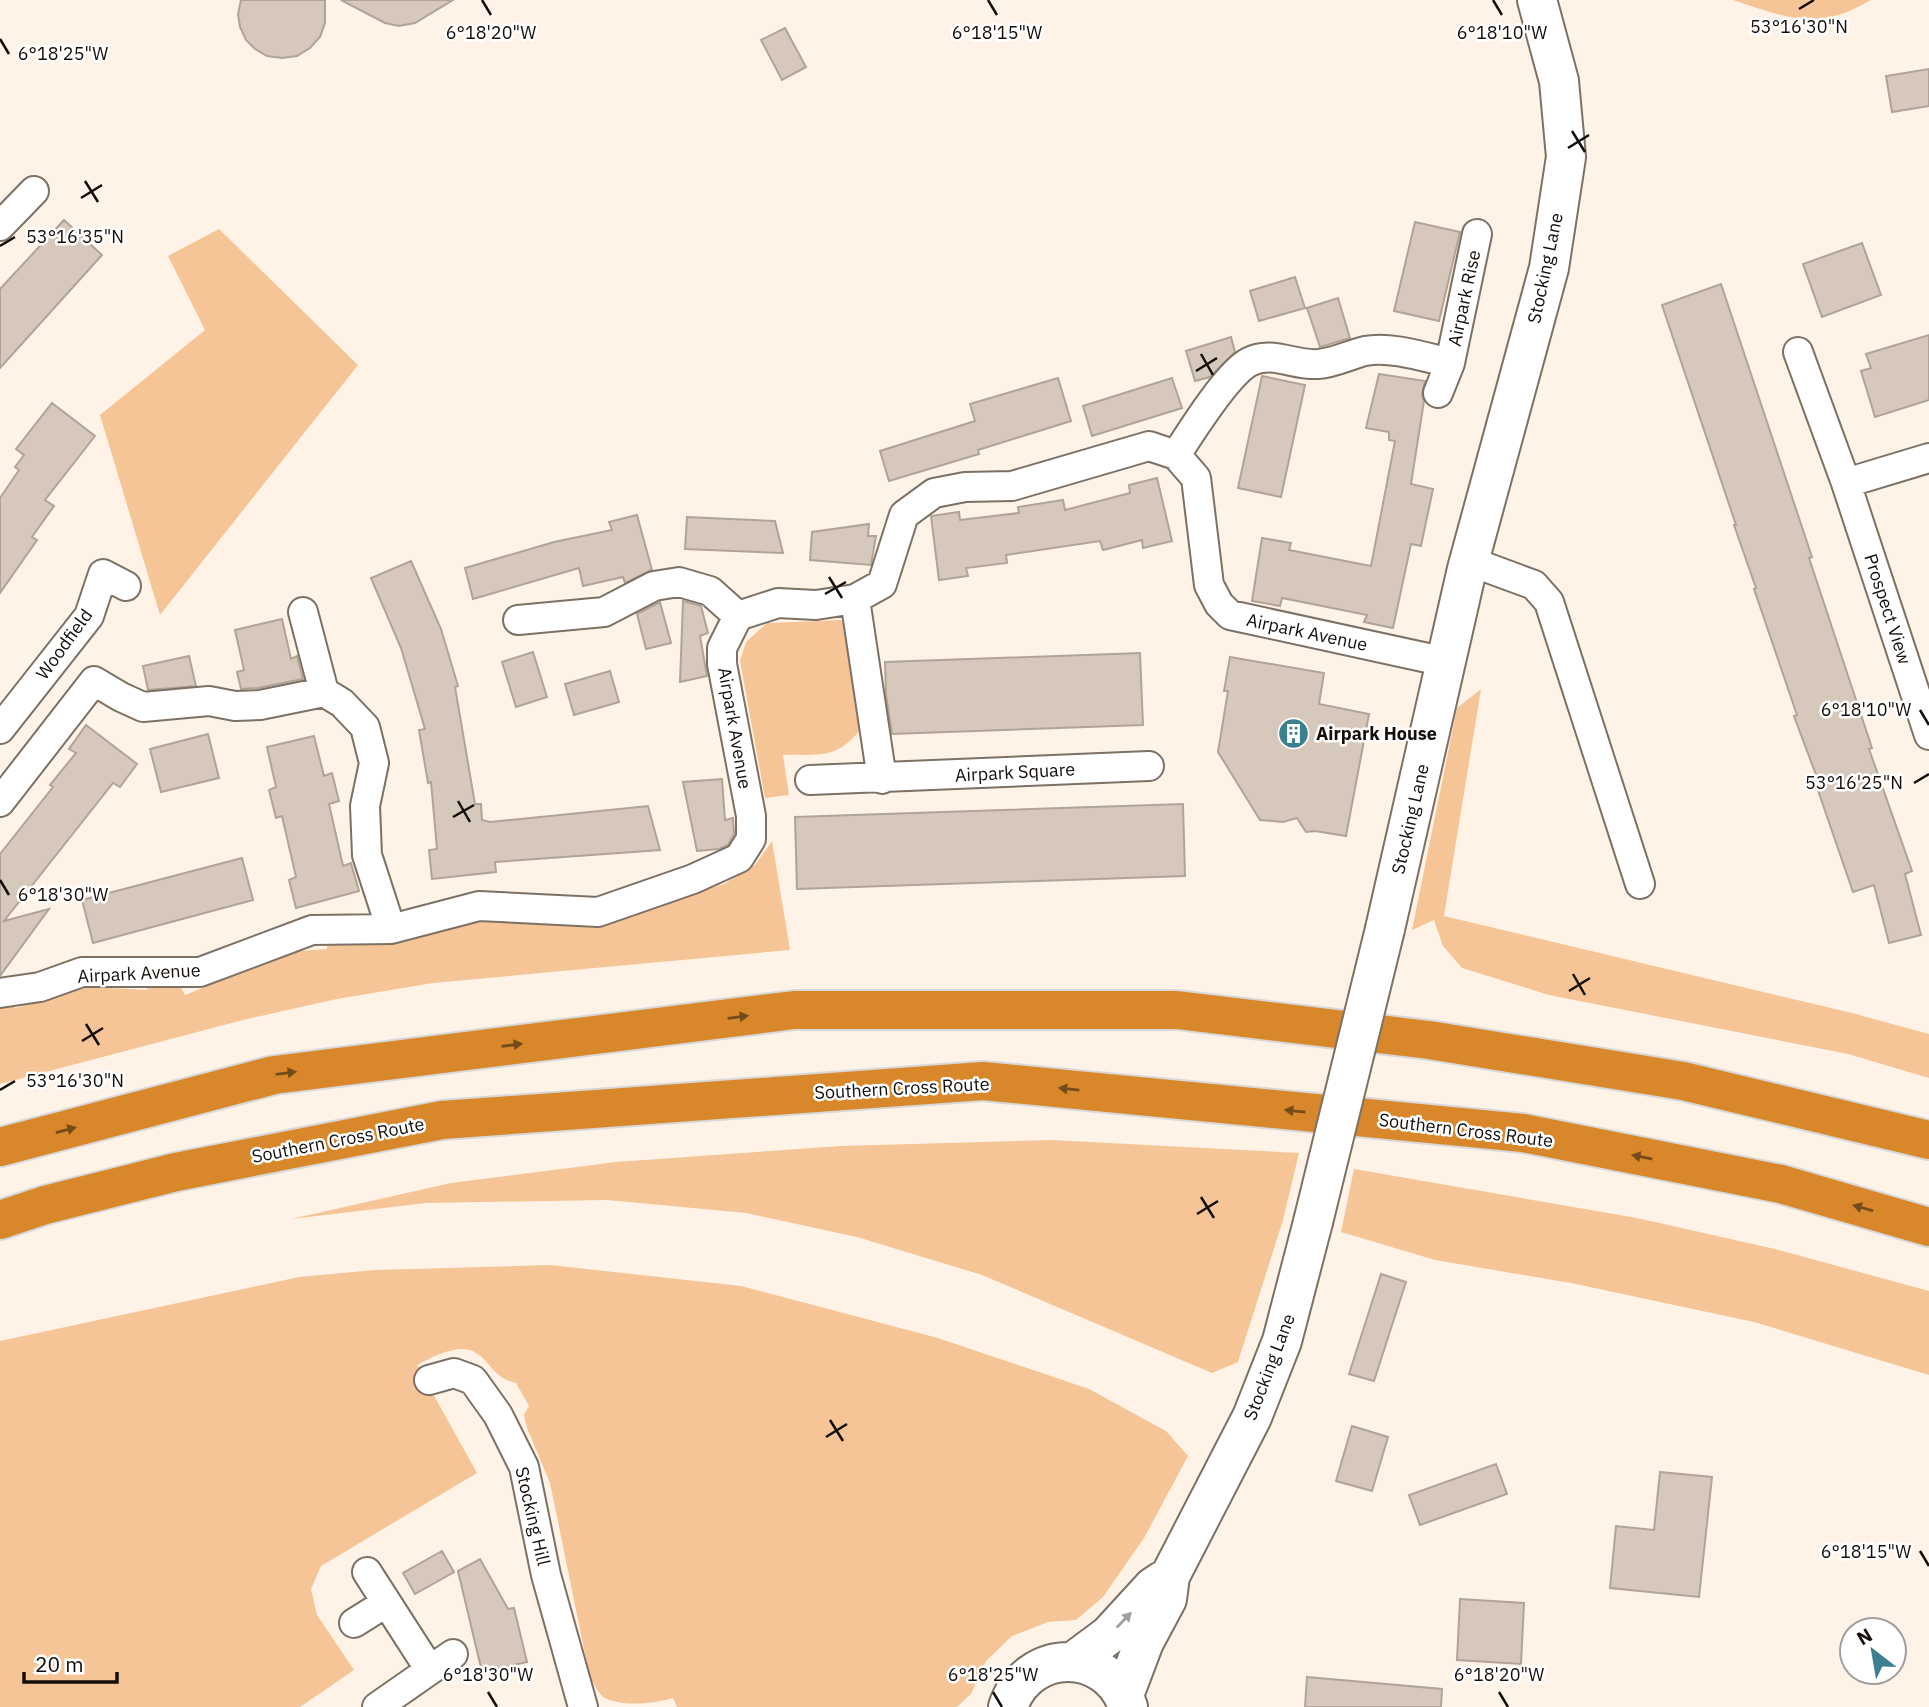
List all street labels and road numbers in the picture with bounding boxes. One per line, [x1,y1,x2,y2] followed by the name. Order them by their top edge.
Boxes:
[1522,210,1568,325] street label: Stocking Lane
[1443,248,1485,348] street label: Airpark Rise
[1859,551,1917,667] street label: Prospect View
[31,604,97,684] street label: Woodfield
[1244,608,1370,656] street label: Airpark Avenue
[713,665,757,791] street label: Airpark Avenue
[954,757,1076,787] street label: Airpark Square
[1386,761,1434,876] street label: Stocking Lane
[77,958,201,988] street label: Airpark Avenue
[814,1072,990,1104] street label: Southern Cross Route
[1378,1108,1555,1152] street label: Southern Cross Route
[250,1112,426,1168] street label: Southern Cross Route
[1238,1310,1300,1424] street label: Stocking Lane
[510,1464,556,1568] street label: Stocking Hill

